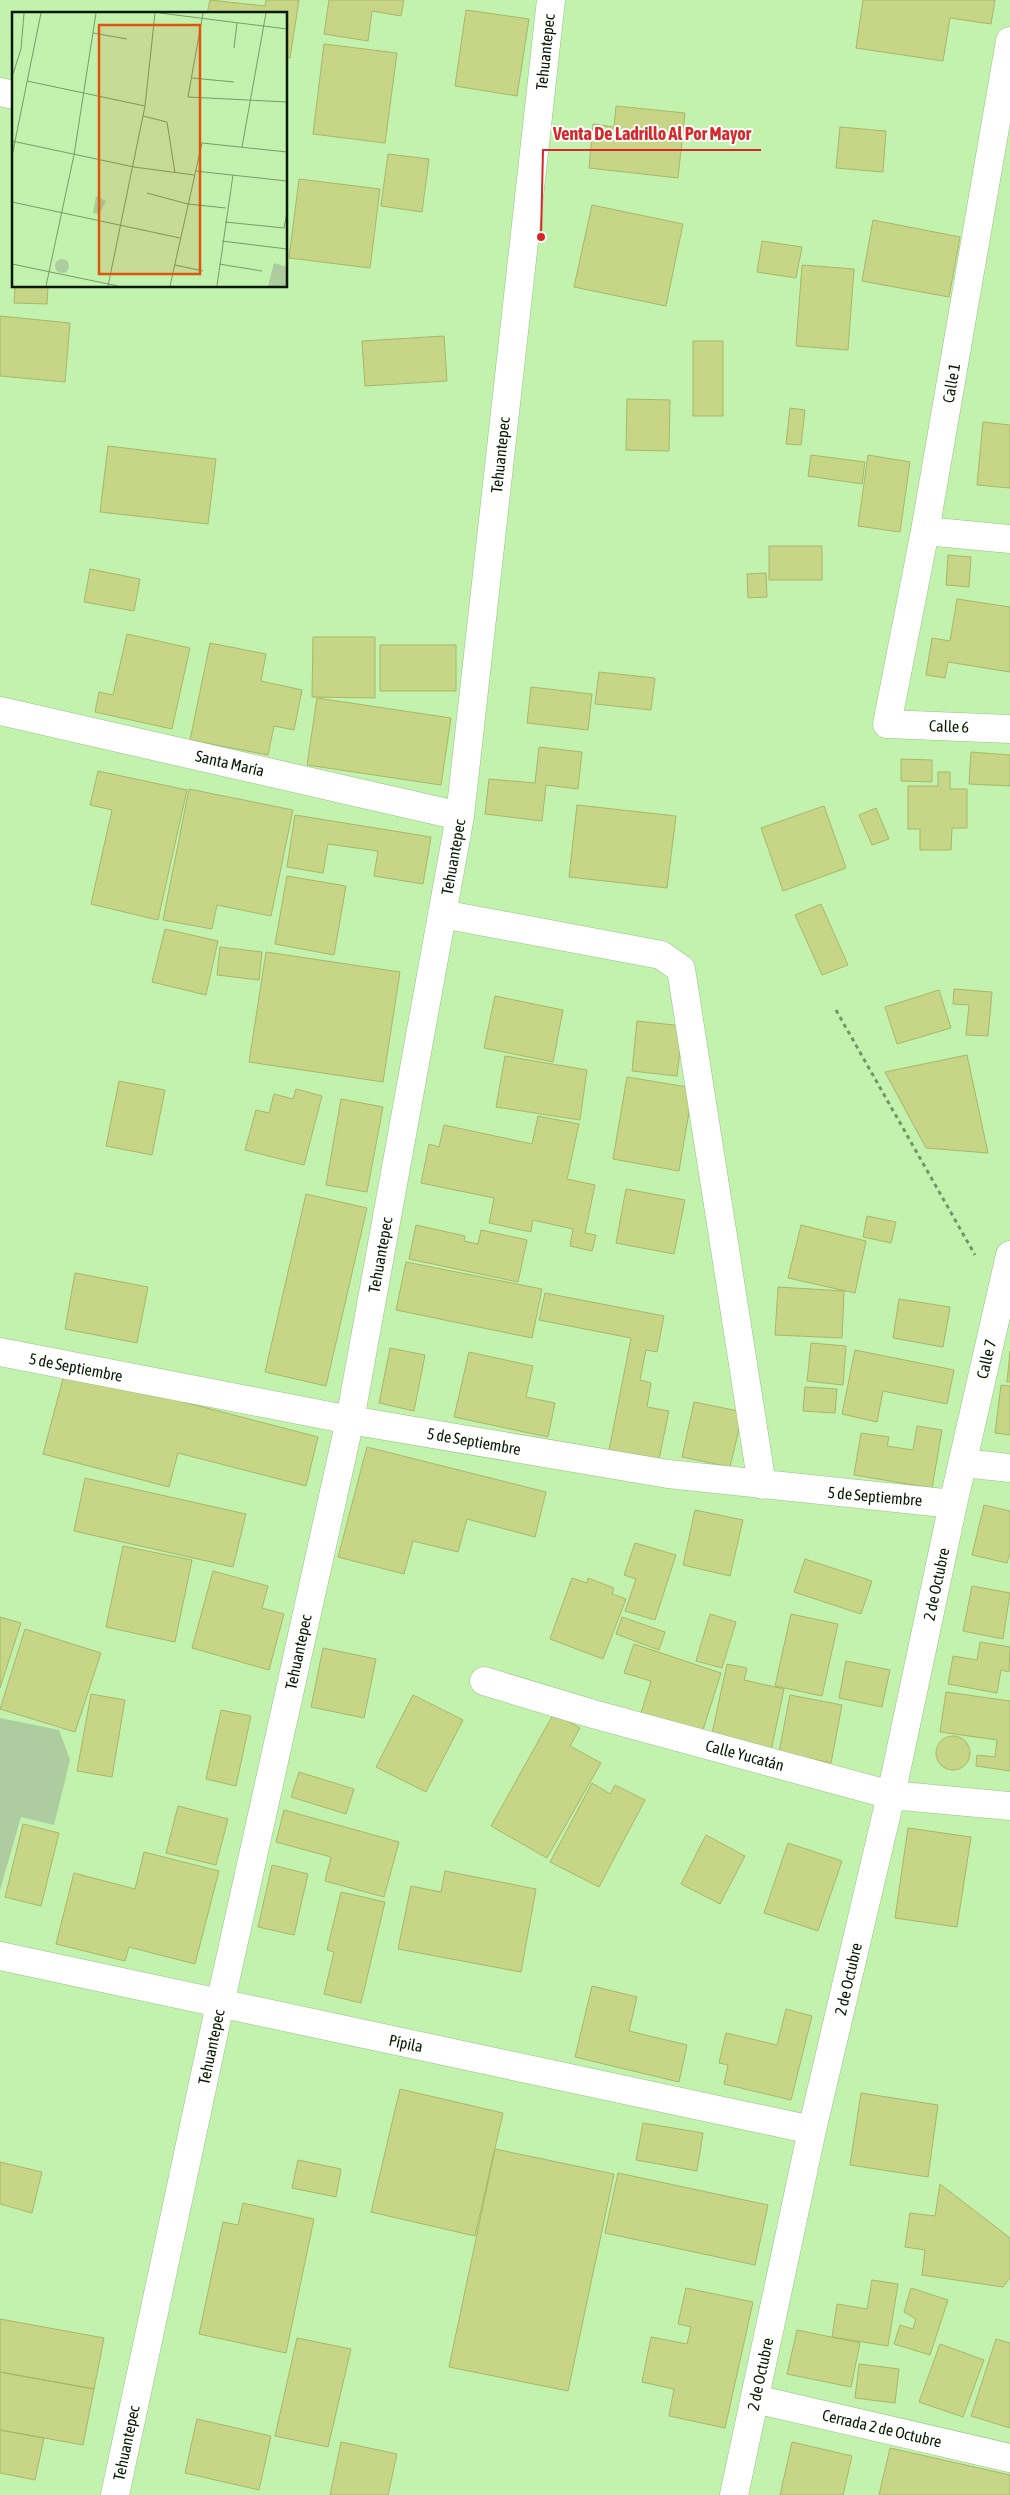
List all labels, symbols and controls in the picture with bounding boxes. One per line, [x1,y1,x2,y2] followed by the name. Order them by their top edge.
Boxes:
[12,12,288,288] inset map
[532,13,559,91] street label: Tehuantepec
[543,117,761,150] callout: Venta De Ladrillo Al Por Mayor
[552,123,752,144] text: Venta De Ladrillo Al Por Mayor
[939,362,963,404] street label: Calle 1
[487,416,514,494] street label: Tehuantepec
[929,716,969,736] street label: Calle 6
[194,746,266,780] street label: Santa María
[438,818,469,896] street label: Tehuantepec
[365,1216,396,1294] street label: Tehuantepec
[973,1338,999,1380] street label: Calle 7
[27,1349,124,1386] street label: 5 de Septiembre
[426,1424,522,1459] street label: 5 de Septiembre
[827,1483,923,1510] street label: 5 de Septiembre
[920,1546,952,1622] street label: 2 de Octubre
[281,1613,316,1691] street label: Tehuantepec
[704,1736,786,1774] street label: Calle Yucatán
[831,1941,865,2017] street label: 2 de Octubre
[194,2008,229,2086] street label: Tehuantepec
[387,2031,425,2056] street label: Pípila
[744,2336,776,2412] street label: 2 de Octubre
[109,2404,144,2482] street label: Tehuantepec
[820,2405,944,2451] street label: Cerrada 2 de Octubre

